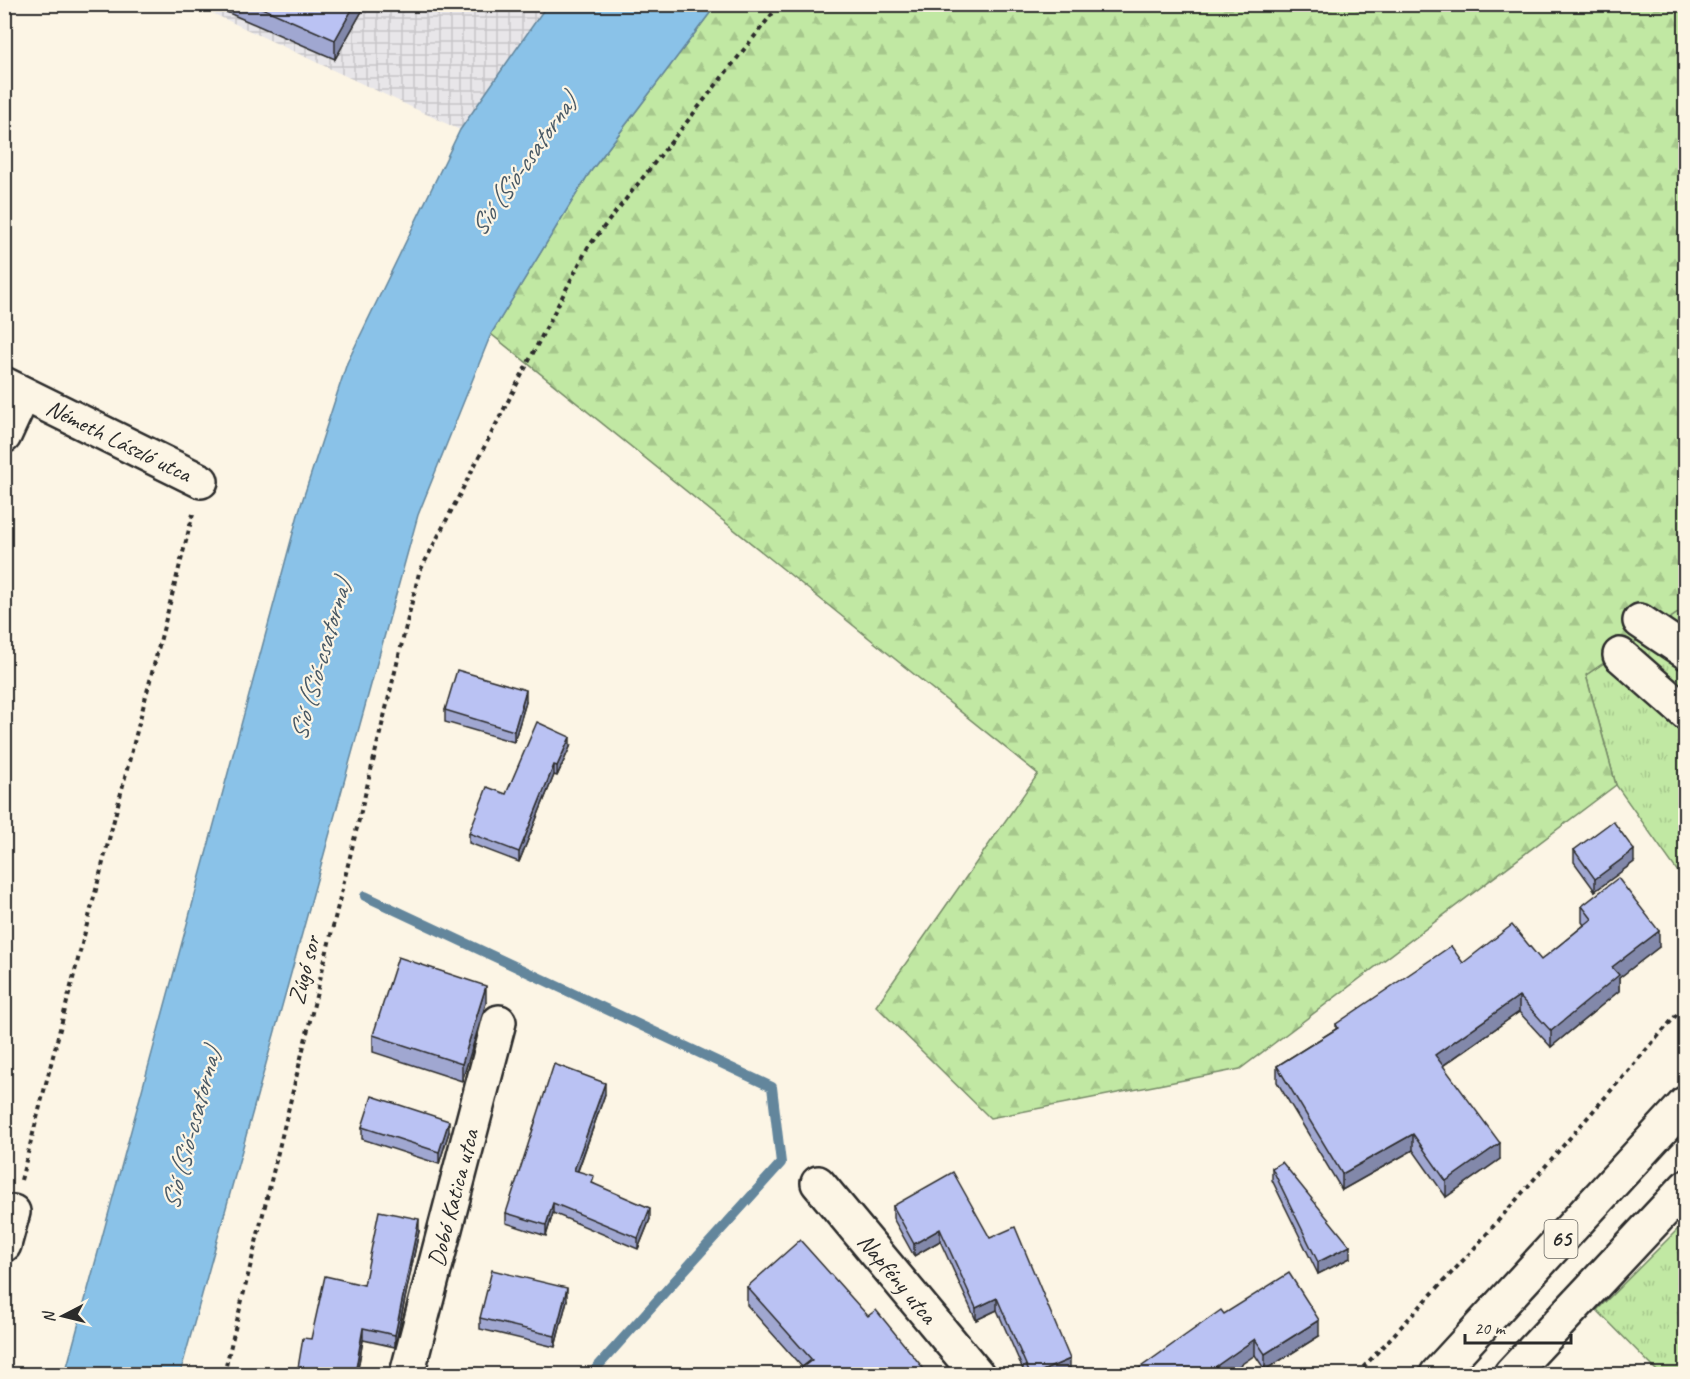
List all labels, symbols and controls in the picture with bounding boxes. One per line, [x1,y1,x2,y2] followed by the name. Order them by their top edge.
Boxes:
[462,83,587,242] water label: Sió (Sió-csatorna)
[41,392,198,489] street label: Németh László utca
[281,571,360,744] water label: Sió (Sió-csatorna)
[281,930,328,1007] street label: Zúgó sor
[154,1040,230,1213] water label: Sió (Sió-csatorna)
[421,1125,486,1270] street label: Dobó Katica utca
[1544,1220,1578,1258] road number: 65
[851,1227,944,1331] street label: Napfény utca
[33,1286,93,1346] north arrow
[1465,1307,1572,1345] scale bar
[38,1309,60,1324] text: N
[1474,1317,1507,1339] text: 20 m

